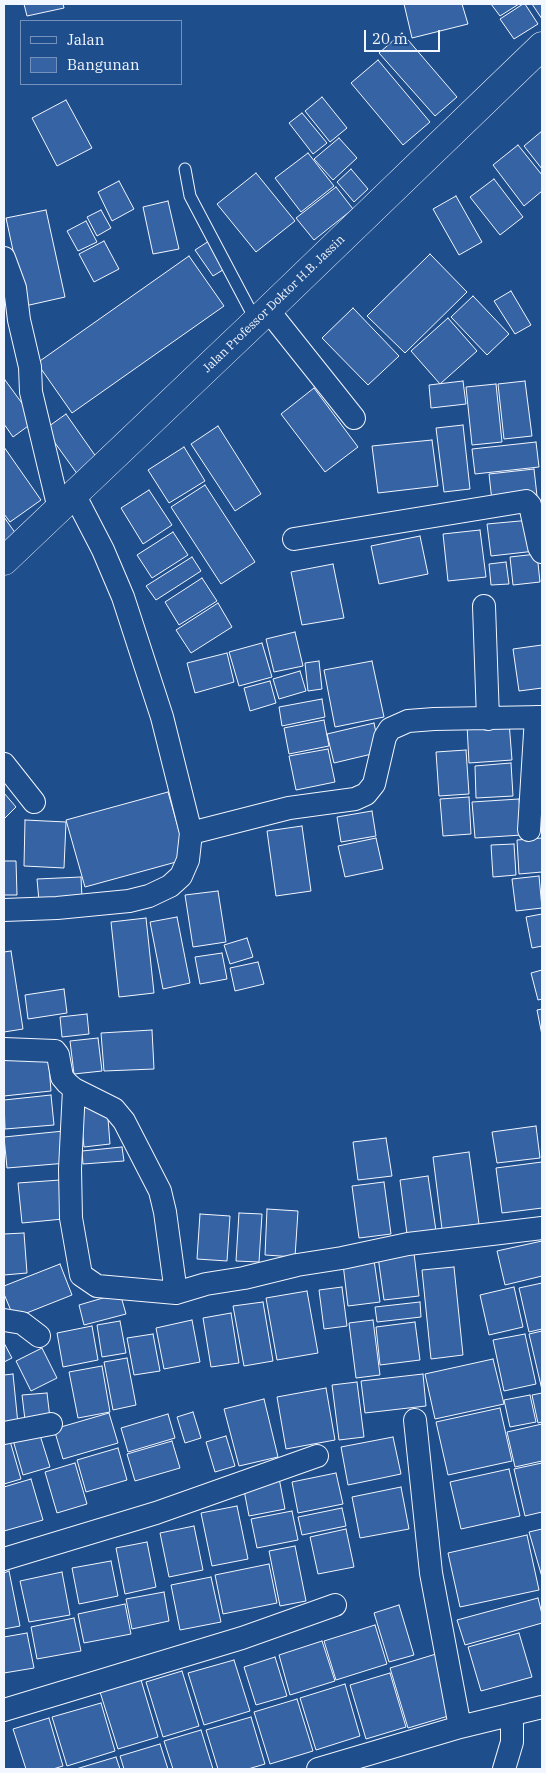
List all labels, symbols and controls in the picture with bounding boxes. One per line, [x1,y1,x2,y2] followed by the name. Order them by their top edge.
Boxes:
[20,20,182,85] legend
[366,20,442,52] scale bar
[372,29,408,48] text: 20 m
[67,30,104,49] text: Jalan
[67,55,140,74] text: Bangunan
[200,232,348,376] street label: Jalan Professor Doktor H.B. Jassin

